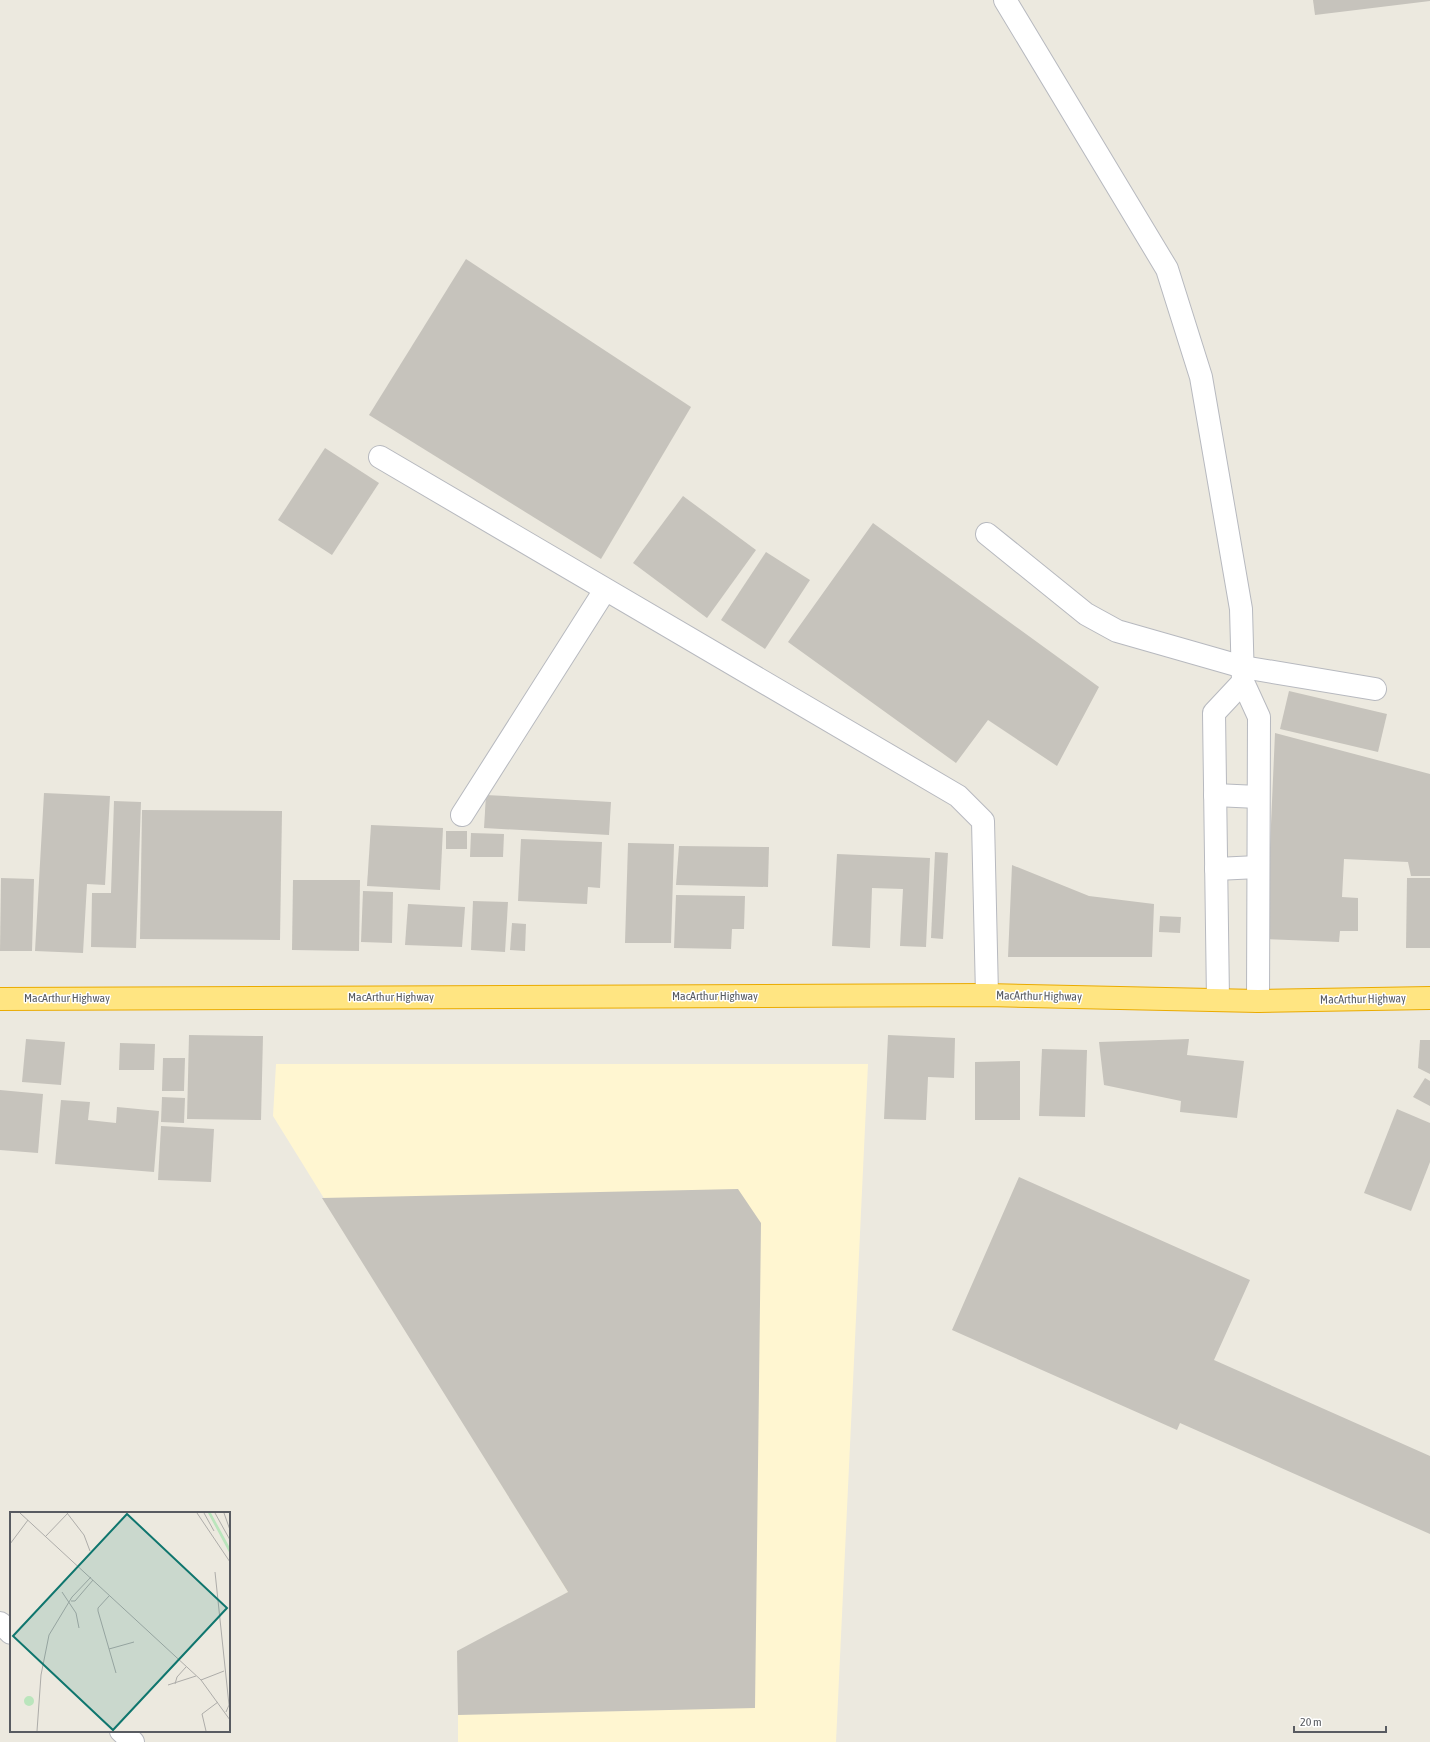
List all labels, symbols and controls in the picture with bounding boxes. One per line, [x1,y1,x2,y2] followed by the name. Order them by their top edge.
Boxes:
[996,988,1082,1004] street label: MacArthur Highway
[672,989,758,1003] street label: MacArthur Highway
[348,990,434,1004] street label: MacArthur Highway
[24,991,110,1005] street label: MacArthur Highway
[1320,991,1406,1007] street label: MacArthur Highway
[10,1512,230,1732] inset map
[1294,1708,1386,1734] scale bar
[1300,1715,1322,1729] text: 20 m

